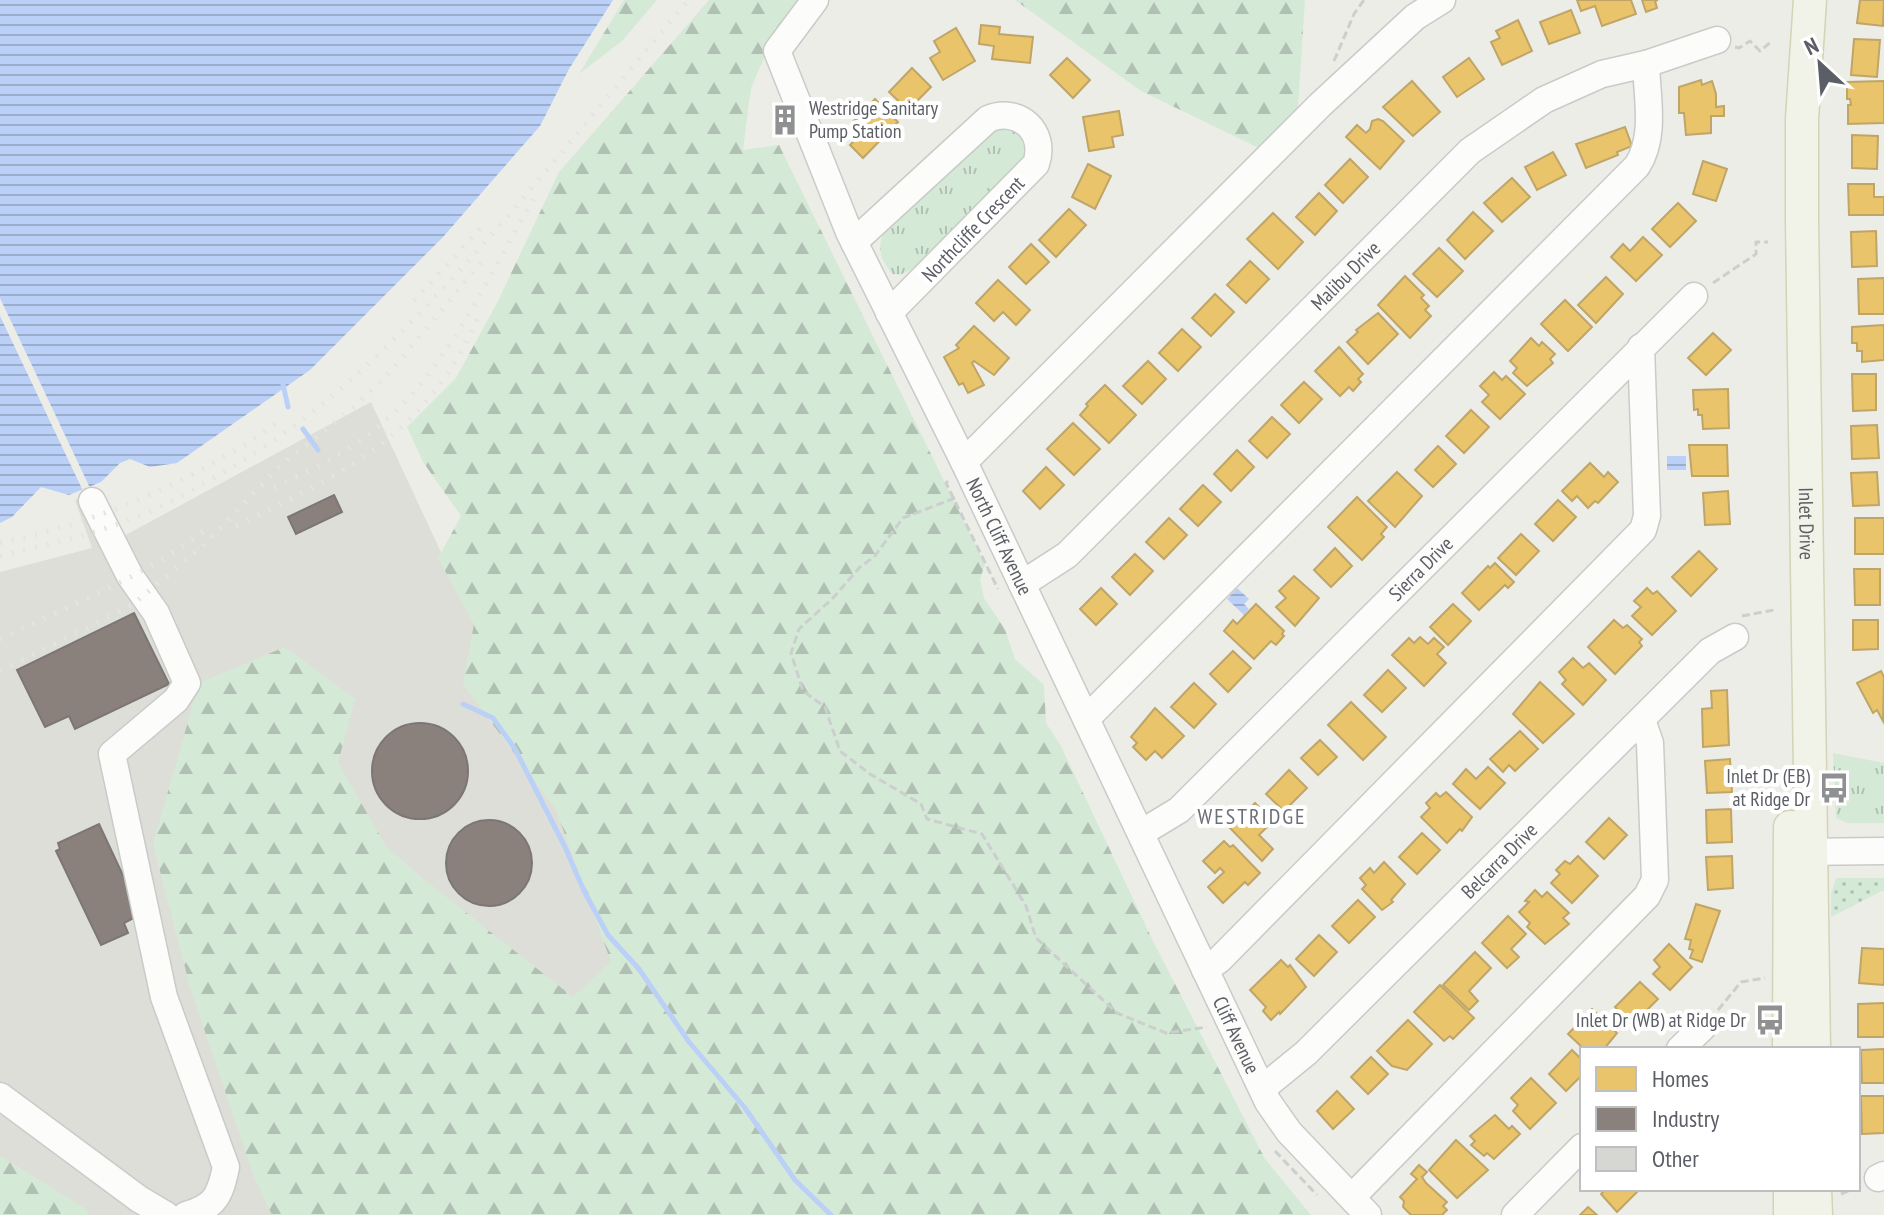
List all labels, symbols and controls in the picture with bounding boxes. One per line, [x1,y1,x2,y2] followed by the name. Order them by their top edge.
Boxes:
[1780,24,1860,104] north arrow
[1800,31,1823,61] text: N
[809,95,939,144] place label: Westridge Sanitary Pump Station
[768,103,802,137] building icon: Westridge Sanitary Pump Station
[916,170,1030,287] street label: Northcliffe Crescent
[1305,235,1386,316] street label: Malibu Drive
[960,474,1038,599] street label: North Cliff Avenue
[1793,487,1820,560] street label: Inlet Drive
[1383,531,1459,606] street label: Sierra Drive
[1726,763,1811,812] place label: Inlet Dr (EB) at Ridge Dr
[1817,771,1851,805] bus stop icon: Inlet Dr (EB) at Ridge Dr
[1198,802,1306,830] district label: WESTRIDGE
[1456,817,1543,904] street label: Belcarra Drive
[1207,992,1266,1078] street label: Cliff Avenue
[1753,1003,1787,1037] bus stop icon: Inlet Dr (WB) at Ridge Dr
[1576,1007,1747,1033] place label: Inlet Dr (WB) at Ridge Dr
[1580,1047,1860,1191] legend
[1652,1063,1709,1094] text: Homes
[1652,1103,1719,1134] text: Industry
[1652,1143,1699,1174] text: Other

